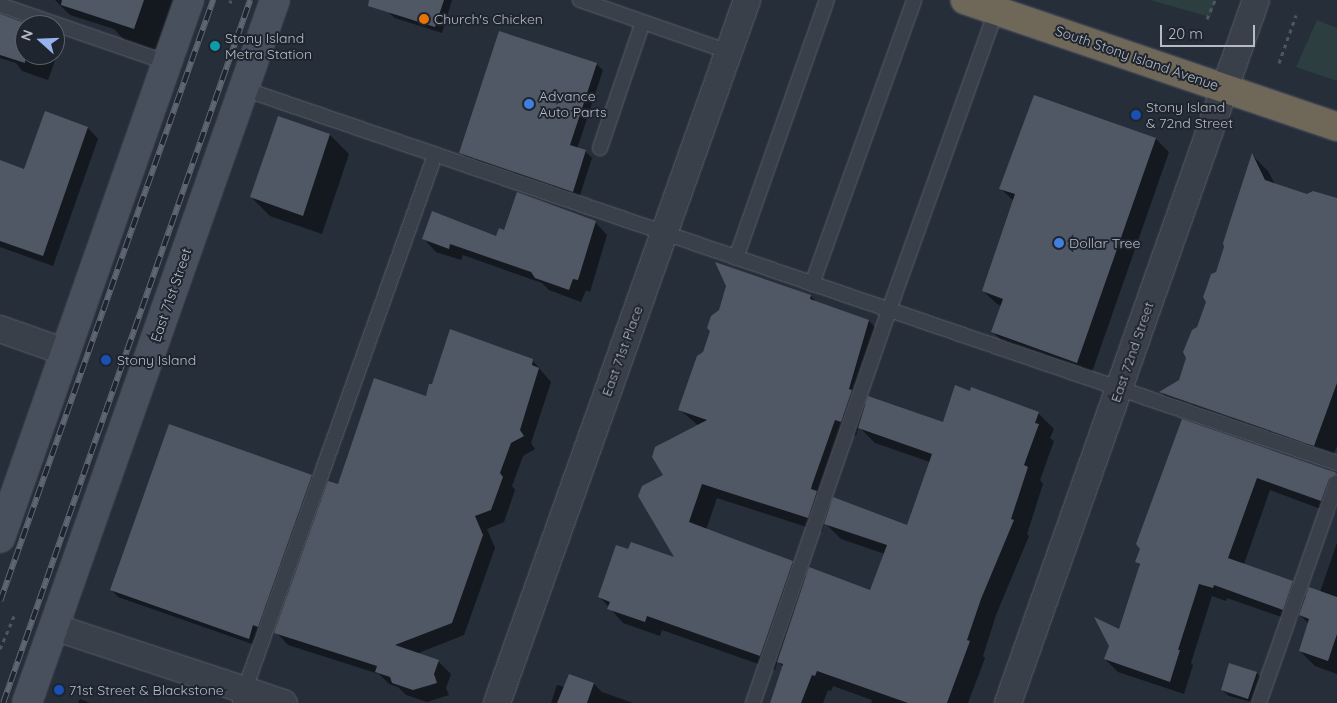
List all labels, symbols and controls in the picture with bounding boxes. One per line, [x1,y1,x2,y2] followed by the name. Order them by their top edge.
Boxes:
[434,11,543,27] place label: Church's Chicken
[418,13,430,25] marker: Church's Chicken
[15,15,65,65] north arrow
[1162,15,1257,47] scale bar
[1053,22,1221,94] street label: South Stony Island Avenue
[1168,24,1203,43] text: 20 m
[17,27,37,43] text: N
[225,30,312,62] place label: Stony Island Metra Station
[209,40,221,52] marker: Stony Island Metra Station
[539,88,607,120] place label: Advance Auto Parts
[523,98,535,110] marker: Advance Auto Parts
[1146,99,1233,132] place label: Stony Island & 72nd Street
[1130,109,1142,121] marker: Stony Island & 72nd Street
[1069,235,1140,251] place label: Dollar Tree
[1053,237,1065,249] marker: Dollar Tree
[147,246,195,344] street label: East 71st Street
[1107,300,1157,404] street label: East 72nd Street
[598,304,646,398] street label: East 71st Place
[117,352,196,368] place label: Stony Island
[99,353,113,367] marker: Stony Island
[69,682,224,698] place label: 71st Street & Blackstone
[53,684,65,696] marker: 71st Street & Blackstone

